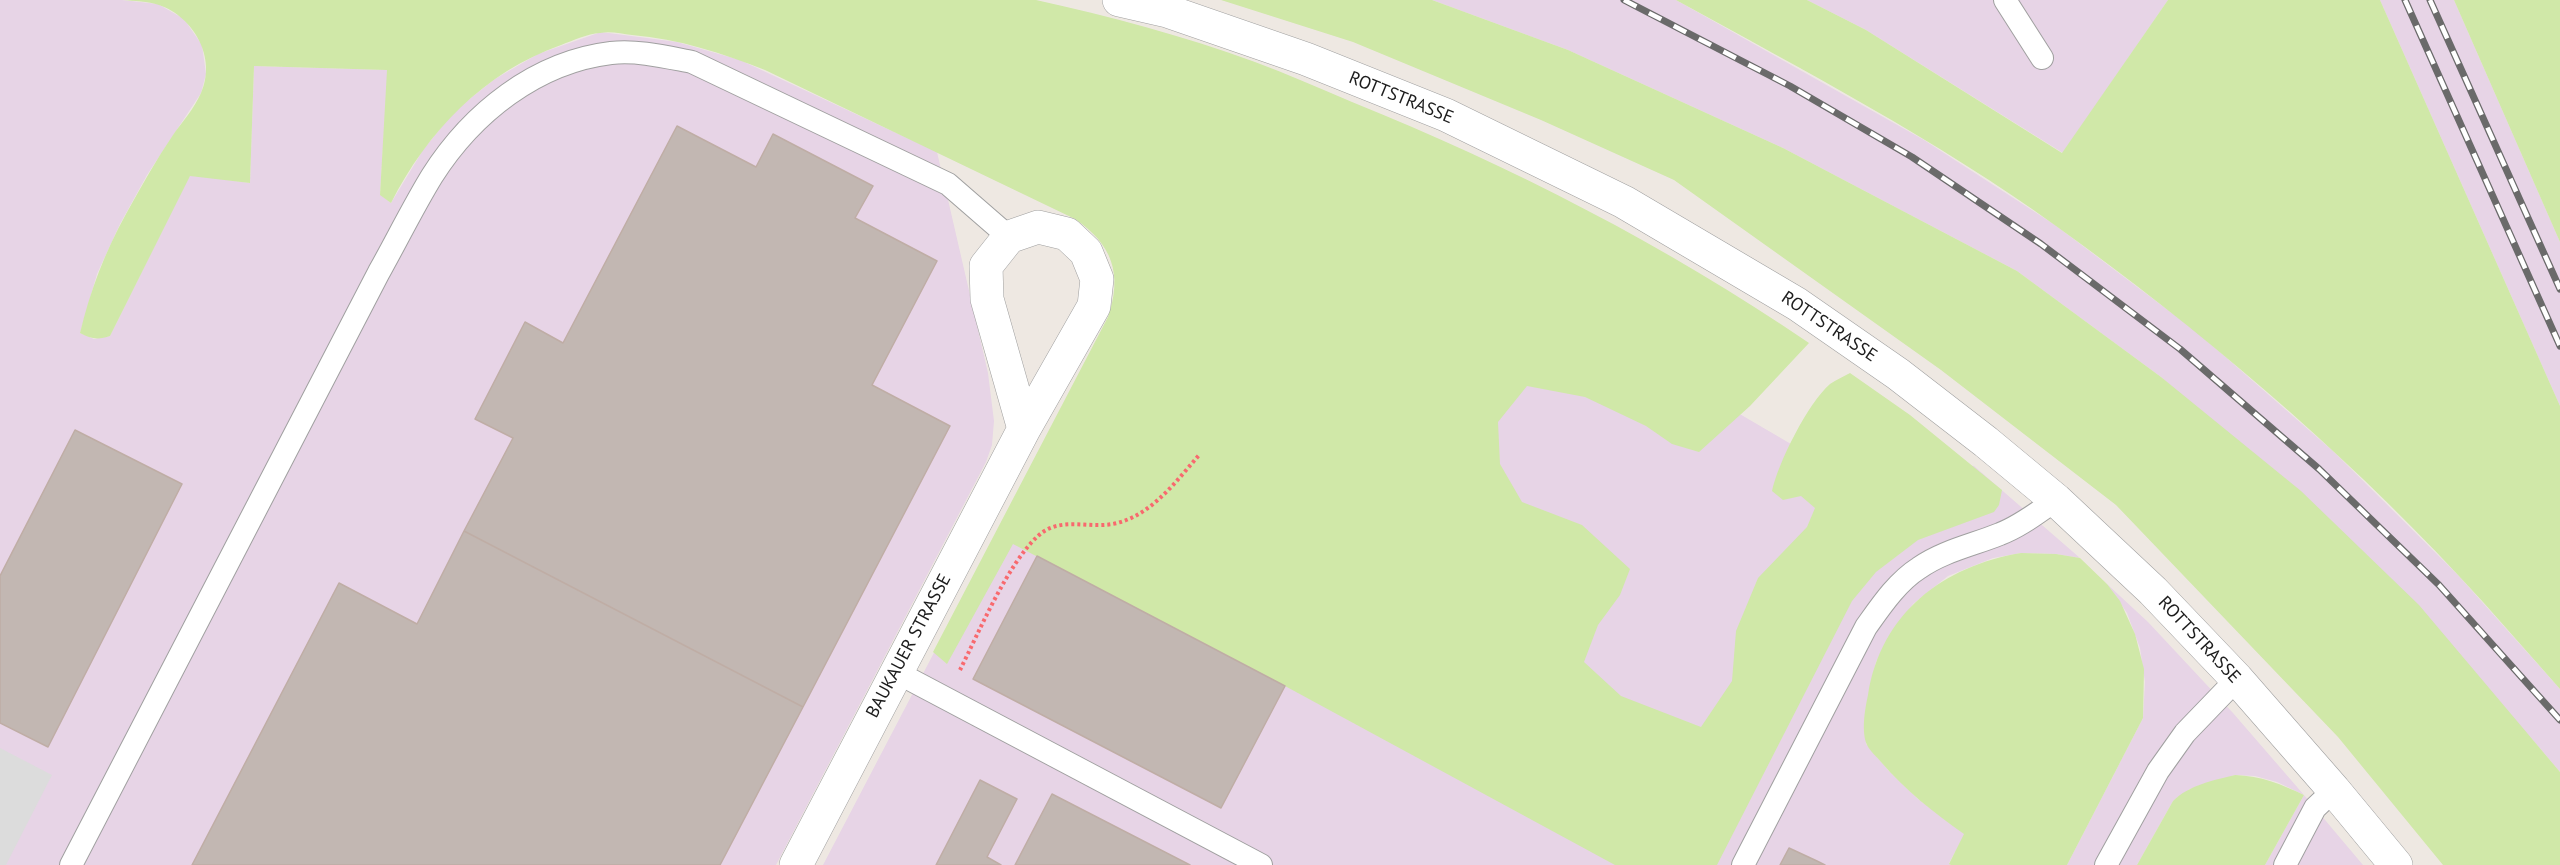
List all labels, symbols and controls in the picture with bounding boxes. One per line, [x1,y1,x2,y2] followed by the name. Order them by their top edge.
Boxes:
[1346,67,1456,129] street label: ROTTSTRASSE
[1777,287,1881,367] street label: ROTTSTRASSE
[862,570,956,722] street label: BAUKAUER STRASSE
[2153,592,2245,688] street label: ROTTSTRASSE

